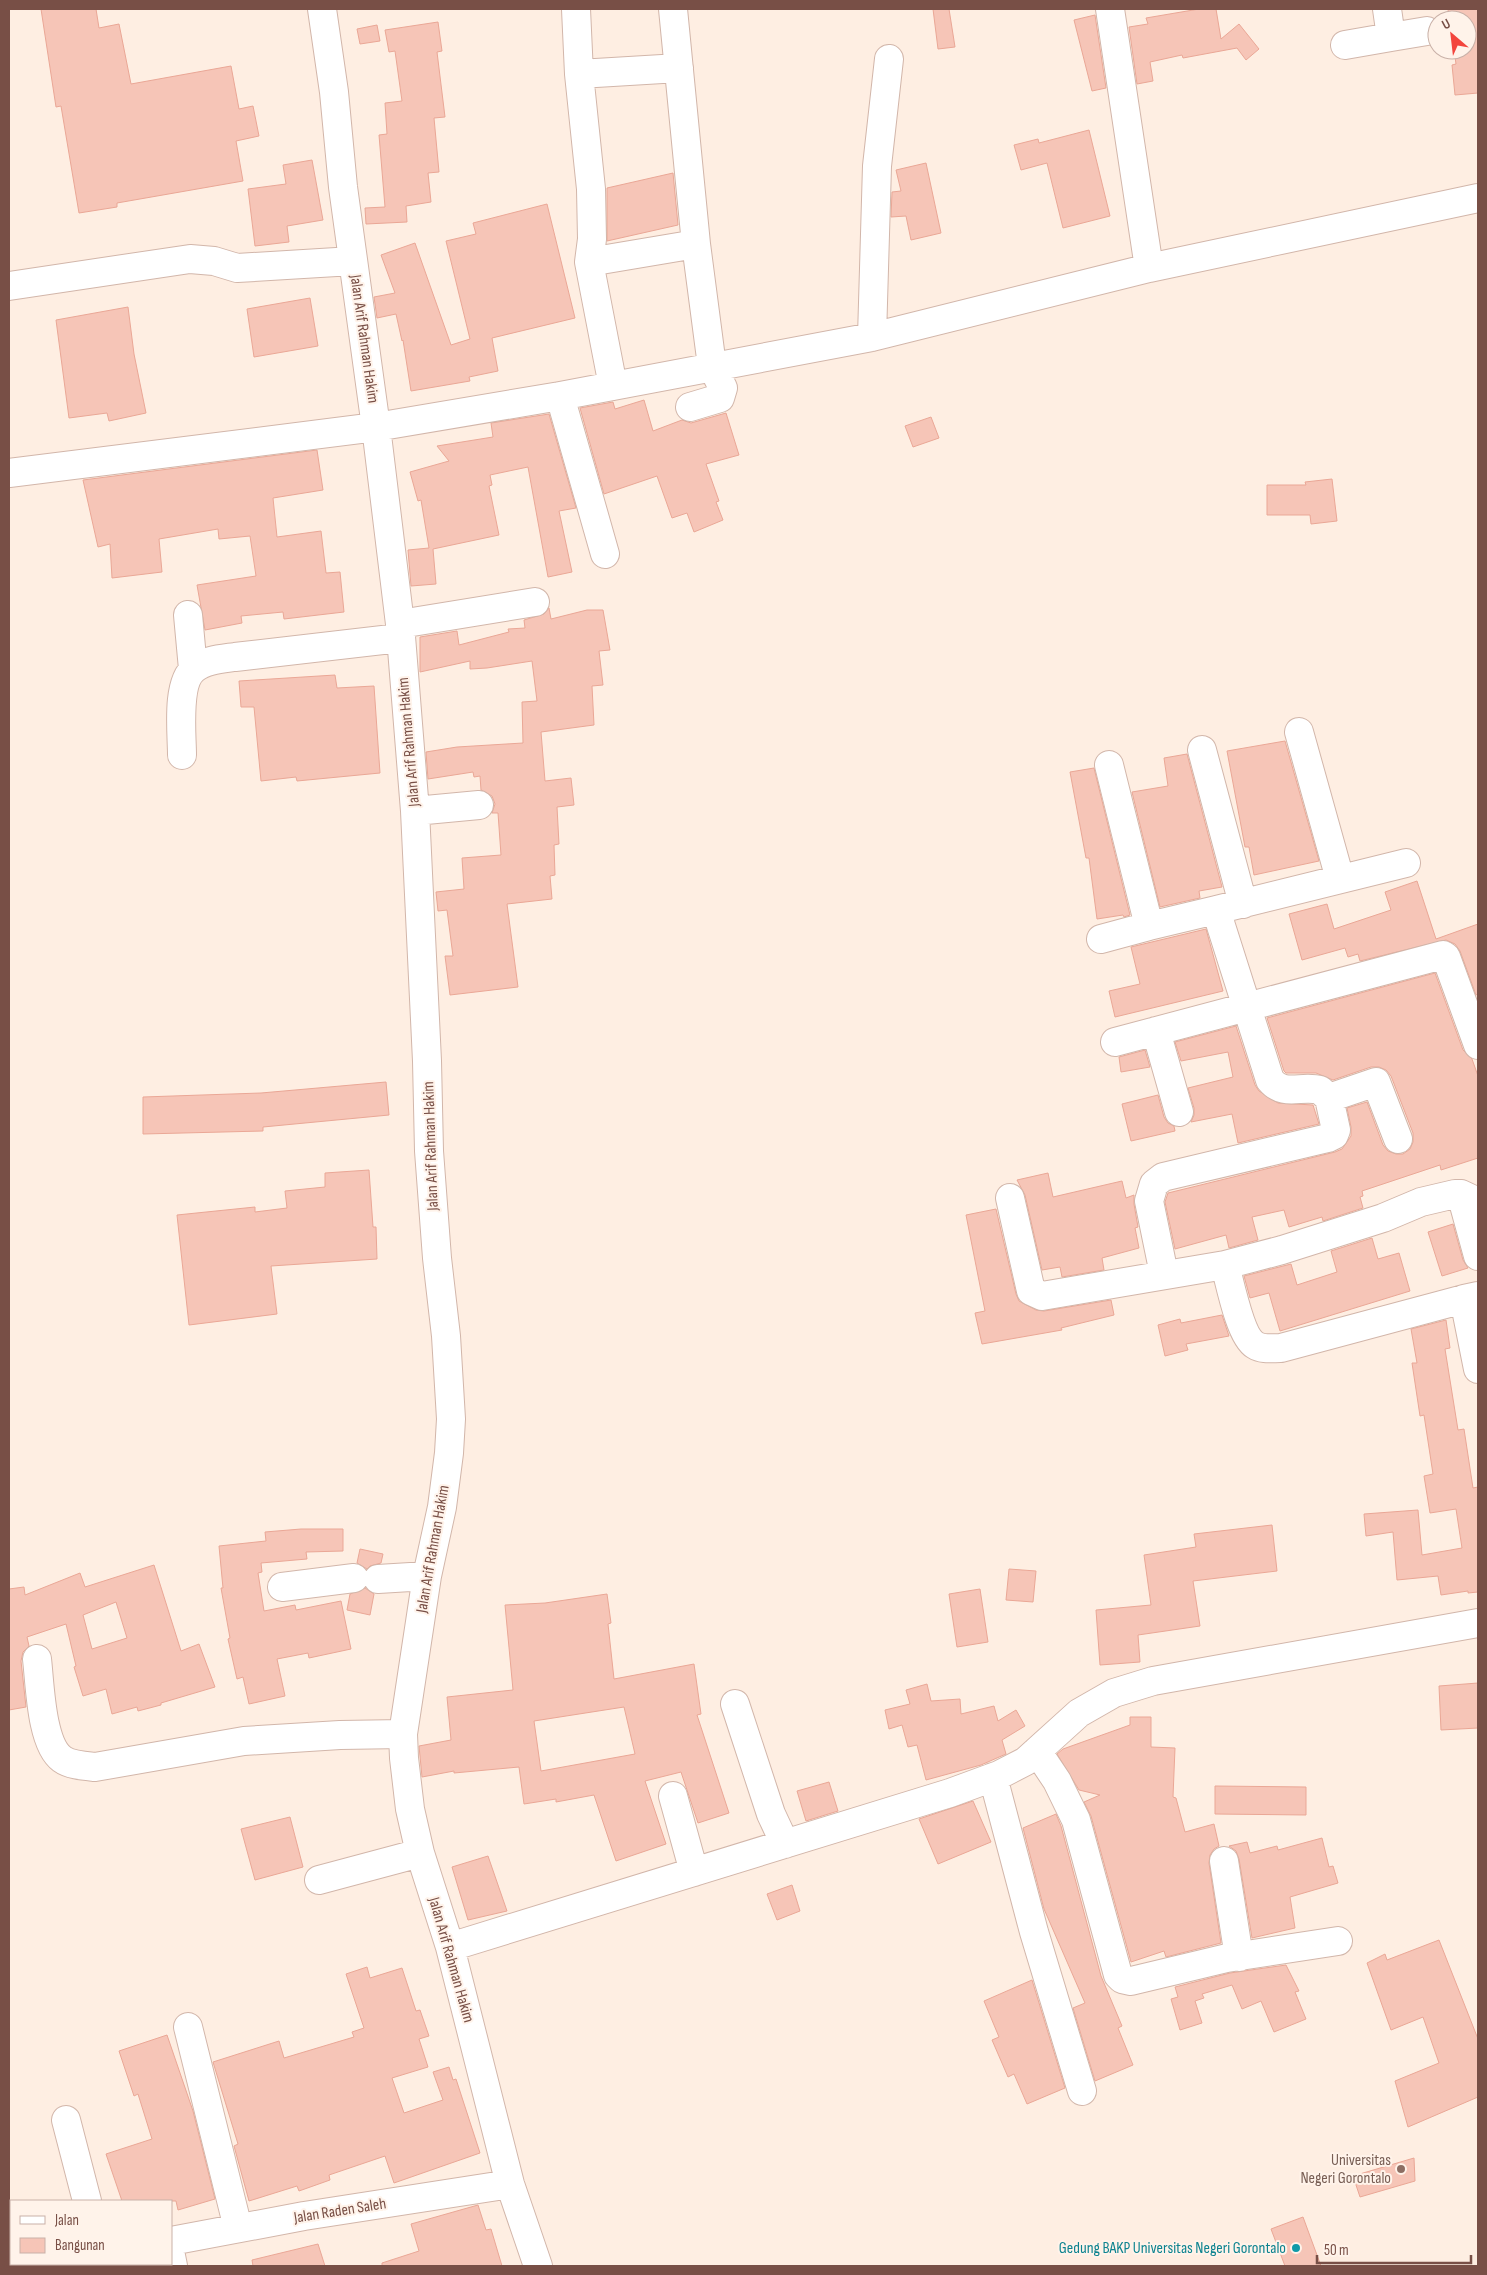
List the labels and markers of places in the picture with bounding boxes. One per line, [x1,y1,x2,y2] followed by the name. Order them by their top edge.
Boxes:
[1300,2151,1391,2188] place label: Universitas Negeri Gorontalo
[1395,2163,1407,2175] marker: Universitas Negeri Gorontalo
[1059,2239,1286,2258] place label: Gedung BAKP Universitas Negeri Gorontalo
[1290,2242,1302,2254] marker: Gedung BAKP Universitas Negeri Gorontalo

